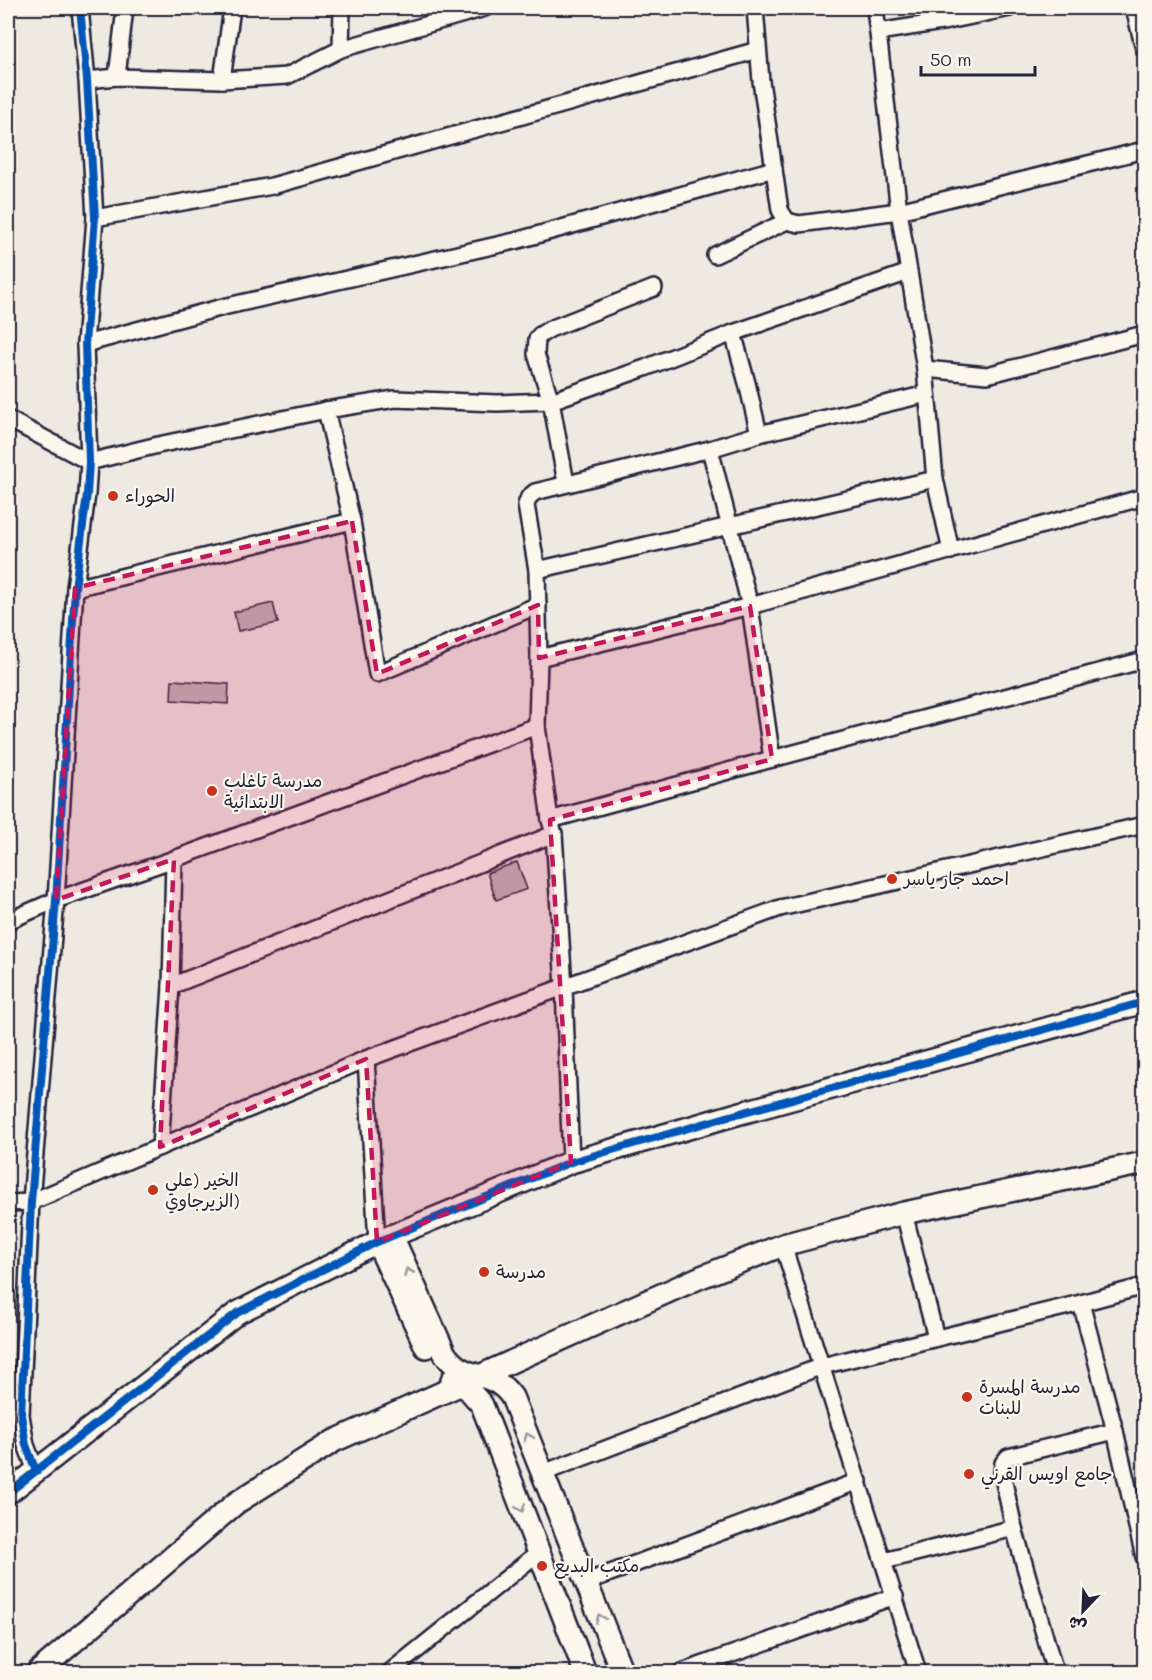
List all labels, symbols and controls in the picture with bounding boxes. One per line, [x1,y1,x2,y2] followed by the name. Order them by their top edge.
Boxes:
[921,39,1035,77] scale bar
[930,47,972,71] text: 50 m
[125,483,175,508] place label: الحوراء
[106,489,120,503] marker: الحوراء
[224,768,322,813] place label: مدرسة تاغلب الابتدائية
[205,784,219,798] marker: مدرسة تاغلب الابتدائية
[902,866,1009,890] place label: احمد جار ياسر
[885,872,899,886] marker: احمد جار ياسر
[165,1167,240,1214] place label: الخير (علي الزيرجاوي)
[146,1183,160,1197] marker: الخير (علي الزيرجاوي)
[496,1259,546,1283] place label: مدرسة
[477,1265,491,1279] marker: مدرسة
[403,1267,415,1278] one-way arrow
[979,1374,1081,1419] place label: مدرسة المسرة للبنات
[960,1390,974,1404] marker: مدرسة المسرة للبنات
[523,1432,535,1443] one-way arrow
[981,1461,1113,1490] place label: جامع اويس القرني
[962,1467,976,1481] marker: جامع اويس القرني
[514,1502,526,1513] one-way arrow
[554,1553,639,1579] place label: مكتب البديع
[535,1559,549,1573] marker: مكتب البديع
[1053,1581,1113,1641] north arrow
[1065,1612,1089,1638] text: ش
[595,1613,607,1624] one-way arrow

